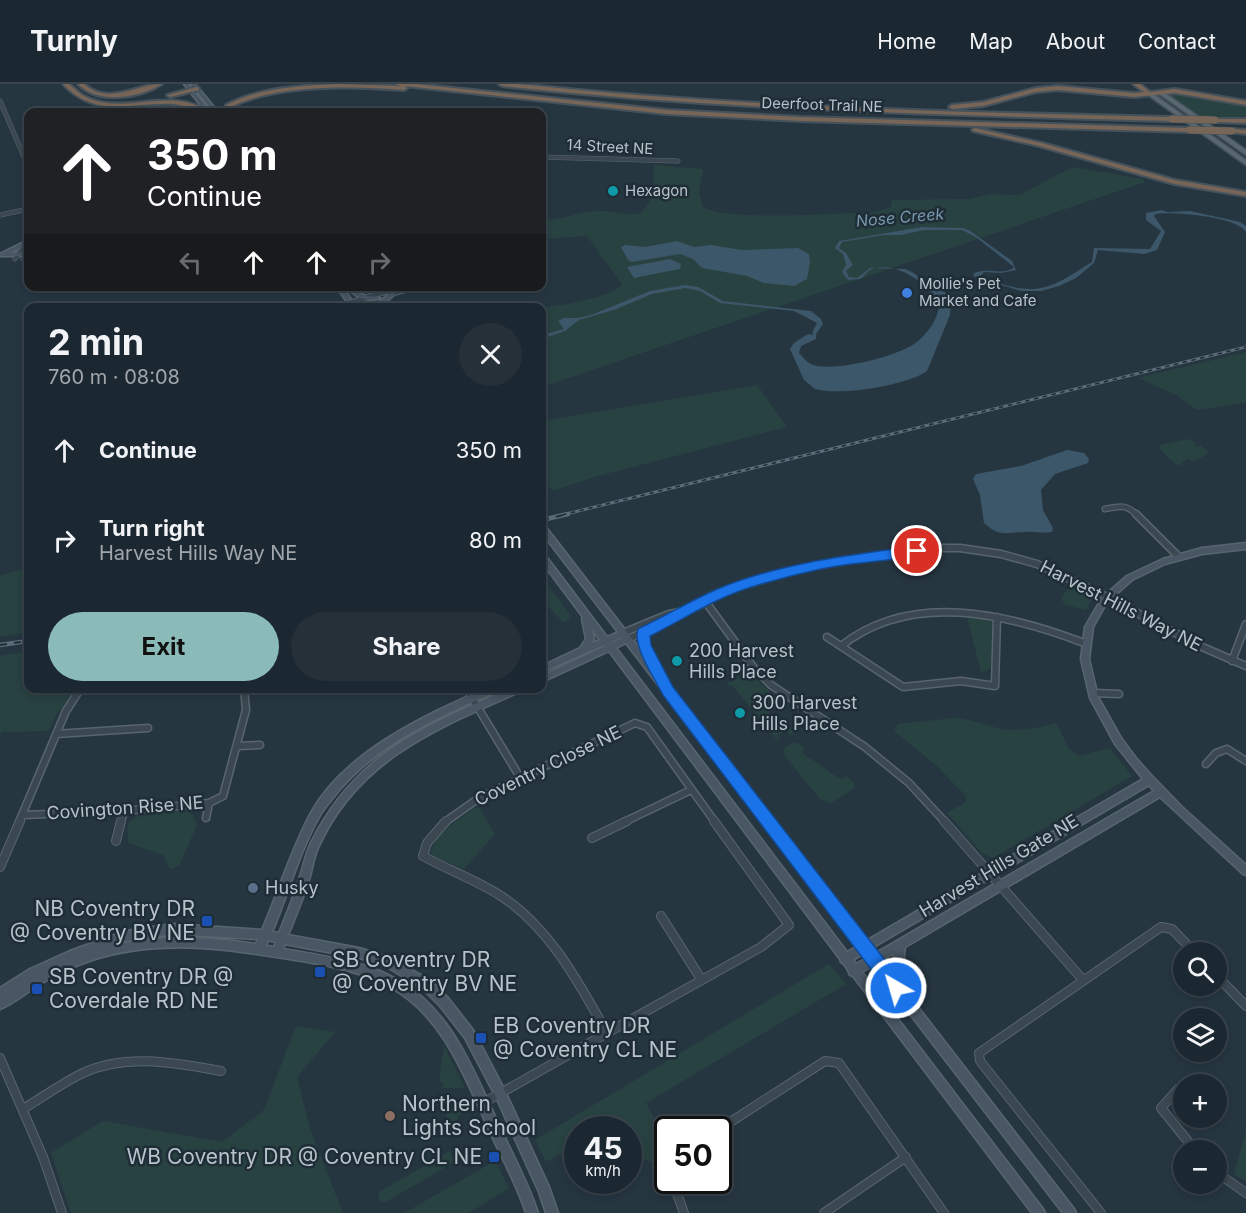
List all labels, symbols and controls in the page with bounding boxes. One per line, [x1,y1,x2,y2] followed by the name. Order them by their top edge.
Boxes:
[30,24,118,58] text: Turnly
[877,29,936,54] text: Home
[969,29,1013,54] text: Map
[1046,29,1105,54] text: About
[1138,29,1216,54] text: Contact
[761,93,883,116] street label: Deerfoot Trail NE
[147,129,278,180] text: 350 m
[48,132,126,210] icon: ahead
[566,135,654,158] street label: 14 Street NE
[147,180,262,213] text: Continue
[625,181,688,200] place label: Hexagon
[606,184,620,198] marker: Hexagon
[855,203,945,231] water label: Nose Creek
[174,246,207,279] icon: left
[237,246,270,279] icon: ahead
[300,246,333,279] icon: ahead
[363,246,396,279] icon: right
[919,274,1037,310] place label: Mollie's Pet Market and Cafe
[900,286,914,300] marker: Mollie's Pet Market and Cafe
[48,320,144,364] text: 2 min
[459,323,522,386] button: close
[48,365,180,389] text: 760 m · 08:08
[48,434,81,467] icon: ahead
[99,437,197,463] text: Continue
[456,437,522,463] text: 350 m
[99,515,205,541] text: Turn right
[48,524,81,557] icon: right
[891,525,942,576] pin
[469,527,522,553] text: 80 m
[900,534,933,567] icon: arrive
[99,541,297,565] text: Harvest Hills Way NE
[1037,556,1206,655] street label: Harvest Hills Way NE
[48,612,279,681] button: Exit
[291,612,522,681] button: Share
[689,640,794,682] place label: 200 Harvest Hills Place
[670,654,684,668] marker: 200 Harvest Hills Place
[752,692,857,734] place label: 300 Harvest Hills Place
[733,706,747,720] marker: 300 Harvest Hills Place
[471,721,624,810] street label: Coventry Close NE
[46,792,204,823] street label: Covington Rise NE
[916,810,1082,921] street label: Harvest Hills Gate NE
[265,877,319,898] place label: Husky
[246,881,260,895] marker: Husky
[10,896,195,945] place label: NB Coventry DR @ Coventry BV NE
[200,914,214,928] marker: NB Coventry DR @ Coventry BV NE
[1173,942,1227,1194] map controls
[1173,942,1227,996] button: search
[332,947,517,996] place label: SB Coventry DR @ Coventry BV NE
[864,956,928,1020] position arrow
[49,964,233,1013] place label: SB Coventry DR @ Coverdale RD NE
[313,965,327,979] marker: SB Coventry DR @ Coventry BV NE
[30,982,44,996] marker: SB Coventry DR @ Coverdale RD NE
[1173,1008,1227,1062] button: layers
[493,1013,677,1062] place label: EB Coventry DR @ Coventry CL NE
[474,1031,488,1045] marker: EB Coventry DR @ Coventry CL NE
[1173,1074,1227,1128] button: +
[402,1091,536,1140] place label: Northern Lights School
[383,1109,397,1123] marker: Northern Lights School
[654,1116,732,1194] speed limit sign: 50
[583,1130,623,1166] text: 45
[1173,1140,1227,1194] button: −
[127,1144,482,1169] place label: WB Coventry DR @ Coventry CL NE
[487,1150,501,1164] marker: WB Coventry DR @ Coventry CL NE
[585,1161,621,1180] text: km/h

